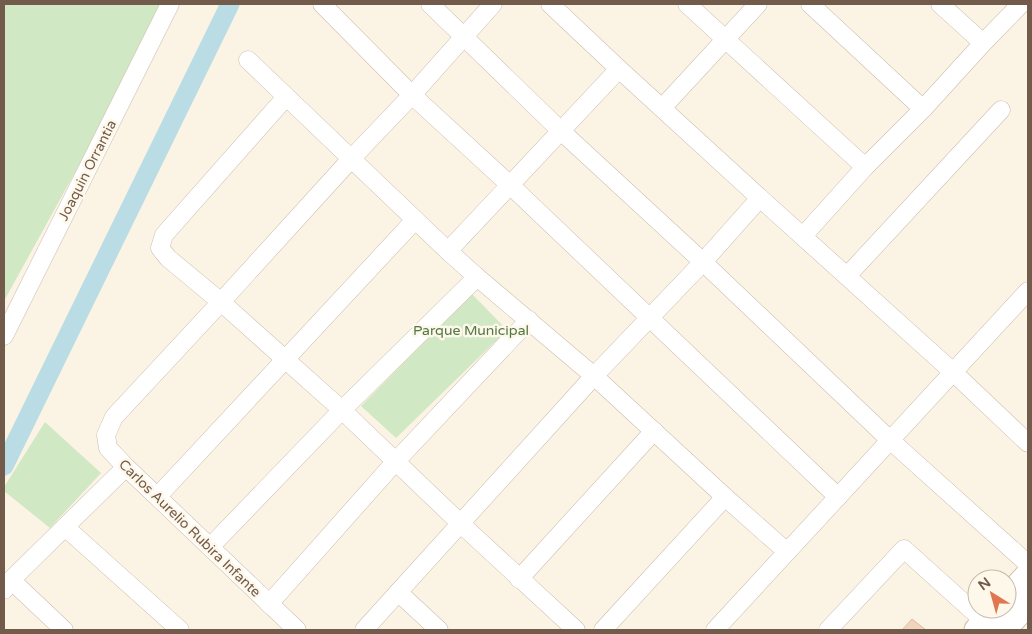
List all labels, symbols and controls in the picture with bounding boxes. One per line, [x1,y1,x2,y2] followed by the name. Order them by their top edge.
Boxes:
[55,117,120,223] street label: Joaquin Orrantia
[413,322,529,339] park label: Parque Municipal
[115,456,264,601] street label: Carlos Aurelio Rubira Infante
[967,569,1017,619] north arrow
[975,574,994,594] text: N

